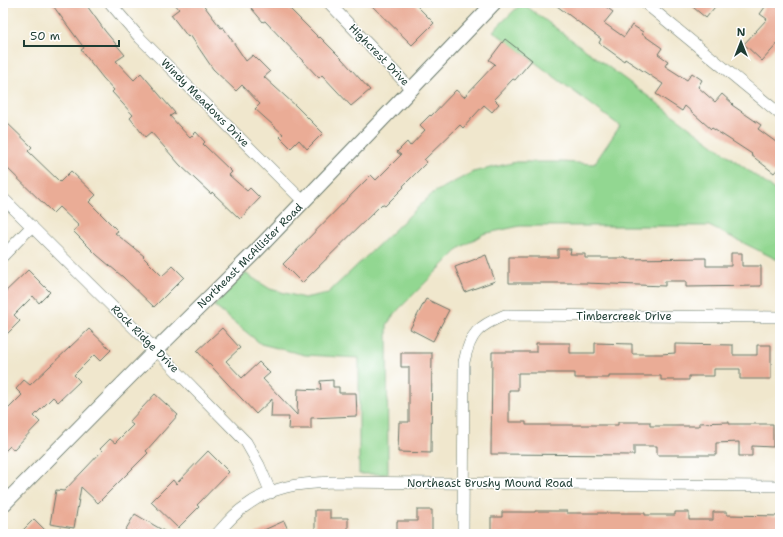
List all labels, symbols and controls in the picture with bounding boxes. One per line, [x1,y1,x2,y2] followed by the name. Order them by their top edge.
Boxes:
[345,21,413,89] street label: Highcrest Drive
[24,22,119,48] scale bar
[721,22,761,62] north arrow
[737,25,746,40] text: N
[30,28,60,44] text: 50 m
[157,55,253,151] street label: Windy Meadows Drive
[194,200,306,312] street label: Northeast McAllister Road
[108,302,182,376] street label: Rock Ridge Drive
[576,309,672,324] street label: Timbercreek Drive
[407,476,573,491] street label: Northeast Brushy Mound Road

